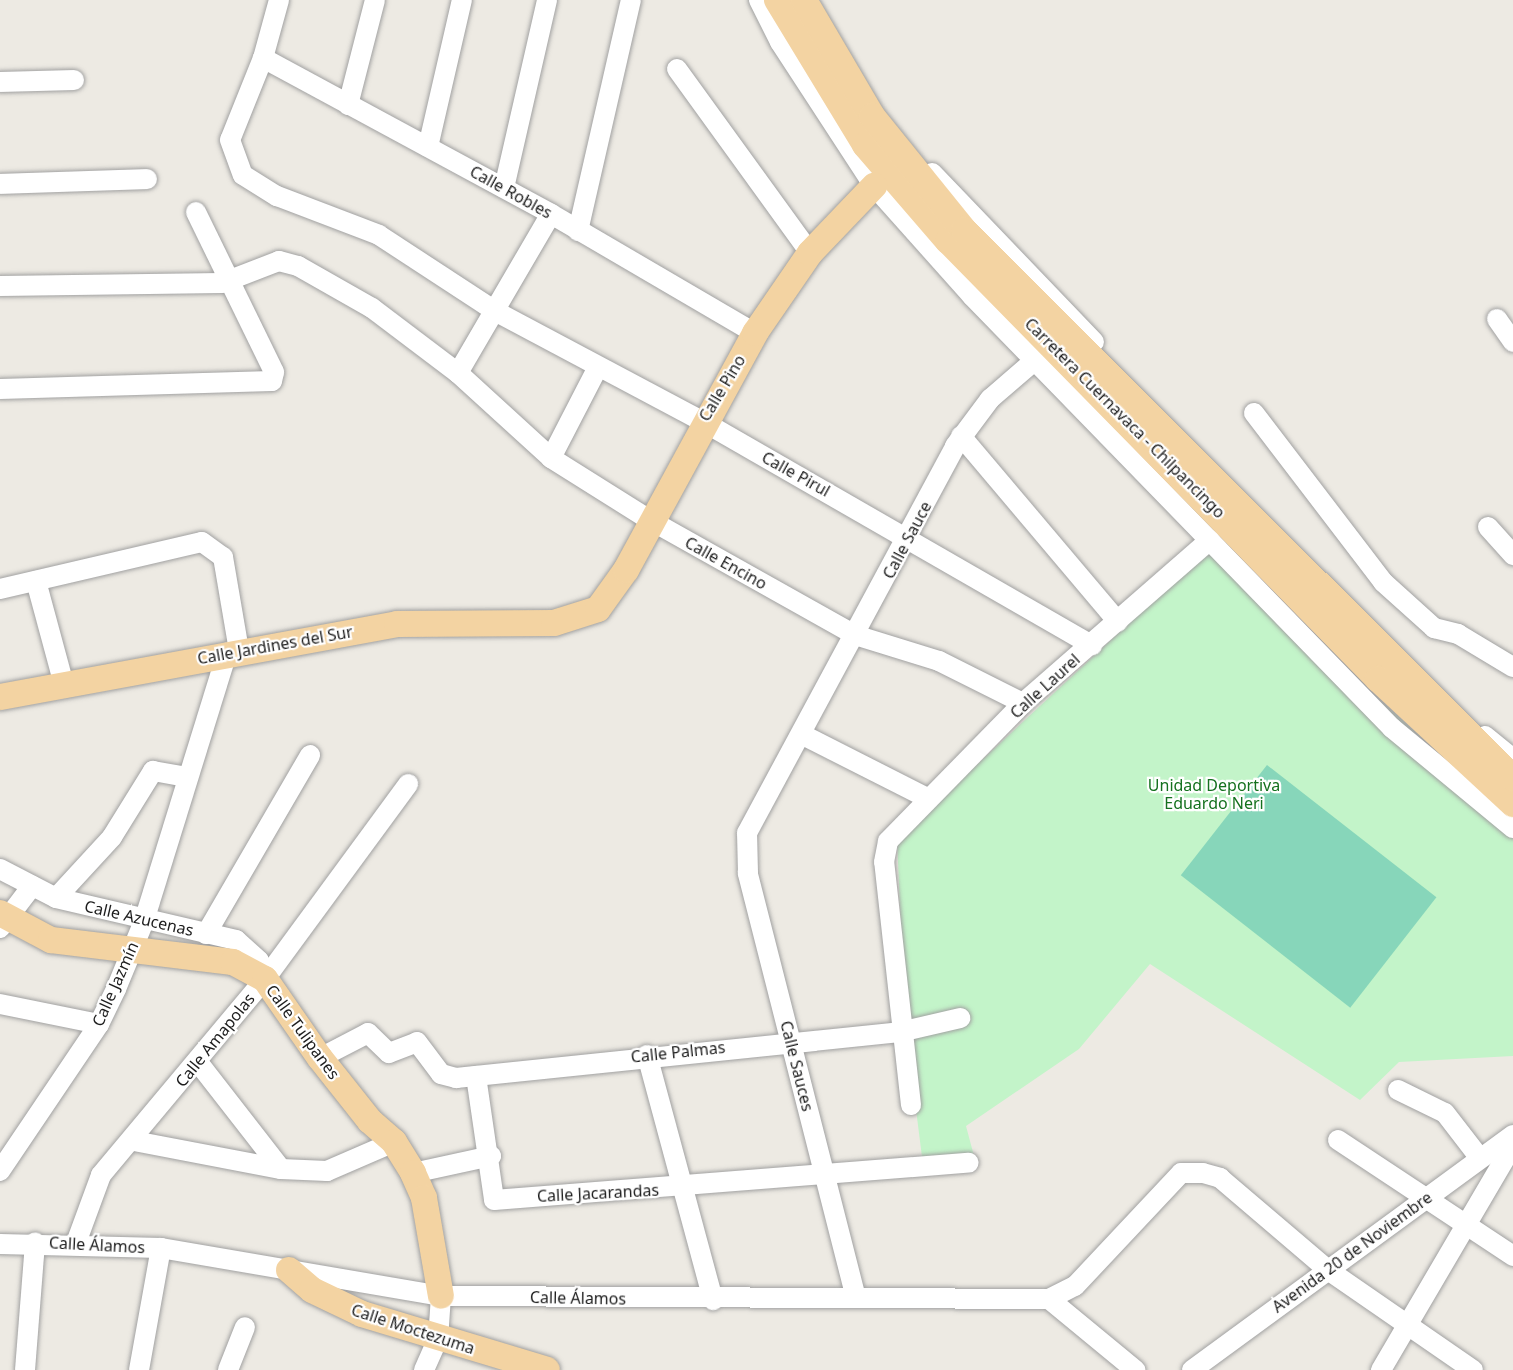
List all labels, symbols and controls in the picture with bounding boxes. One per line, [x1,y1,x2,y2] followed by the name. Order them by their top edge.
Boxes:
[467,162,555,222] street label: Calle Robles
[1021,314,1229,522] street label: Carretera Cuernavaca - Chilpancingo
[695,351,749,425] street label: Calle Pino
[759,447,833,501] street label: Calle Pirul
[879,498,935,582] street label: Calle Sauce
[682,533,770,593] street label: Calle Encino
[196,622,354,668] street label: Calle Jardines del Sur
[1006,650,1084,722] street label: Calle Laurel
[1148,775,1280,813] park label: Unidad Deportiva Eduardo Neri
[83,896,195,940] street label: Calle Azucenas
[88,939,142,1029] street label: Calle Jazmín
[262,981,344,1083] street label: Calle Tulipanes
[171,989,259,1091] street label: Calle Amapolas
[776,1019,818,1113] street label: Calle Sauces
[630,1037,726,1067] street label: Calle Palmas
[537,1180,659,1206] street label: Calle Jacarandas
[1268,1188,1436,1316] street label: Avenida 20 de Noviembre
[48,1233,146,1257] street label: Calle Álamos
[530,1288,626,1308] street label: Calle Álamos
[349,1300,477,1358] street label: Calle Moctezuma

